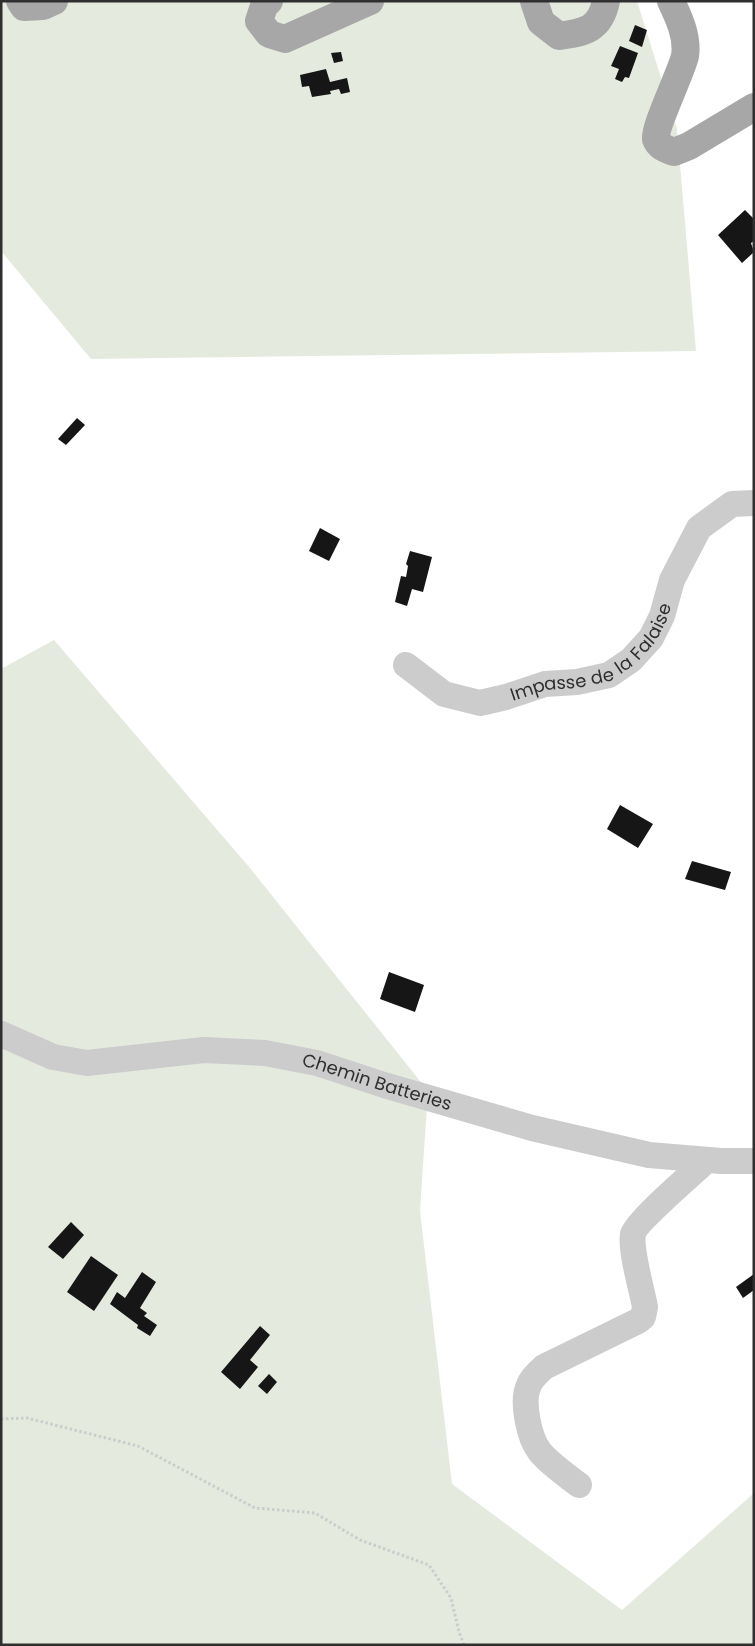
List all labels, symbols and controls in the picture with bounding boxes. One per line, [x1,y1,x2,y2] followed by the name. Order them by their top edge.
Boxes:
[507,600,677,707] street label: Impasse de la Falaise
[300,1047,455,1116] street label: Chemin Batteries

